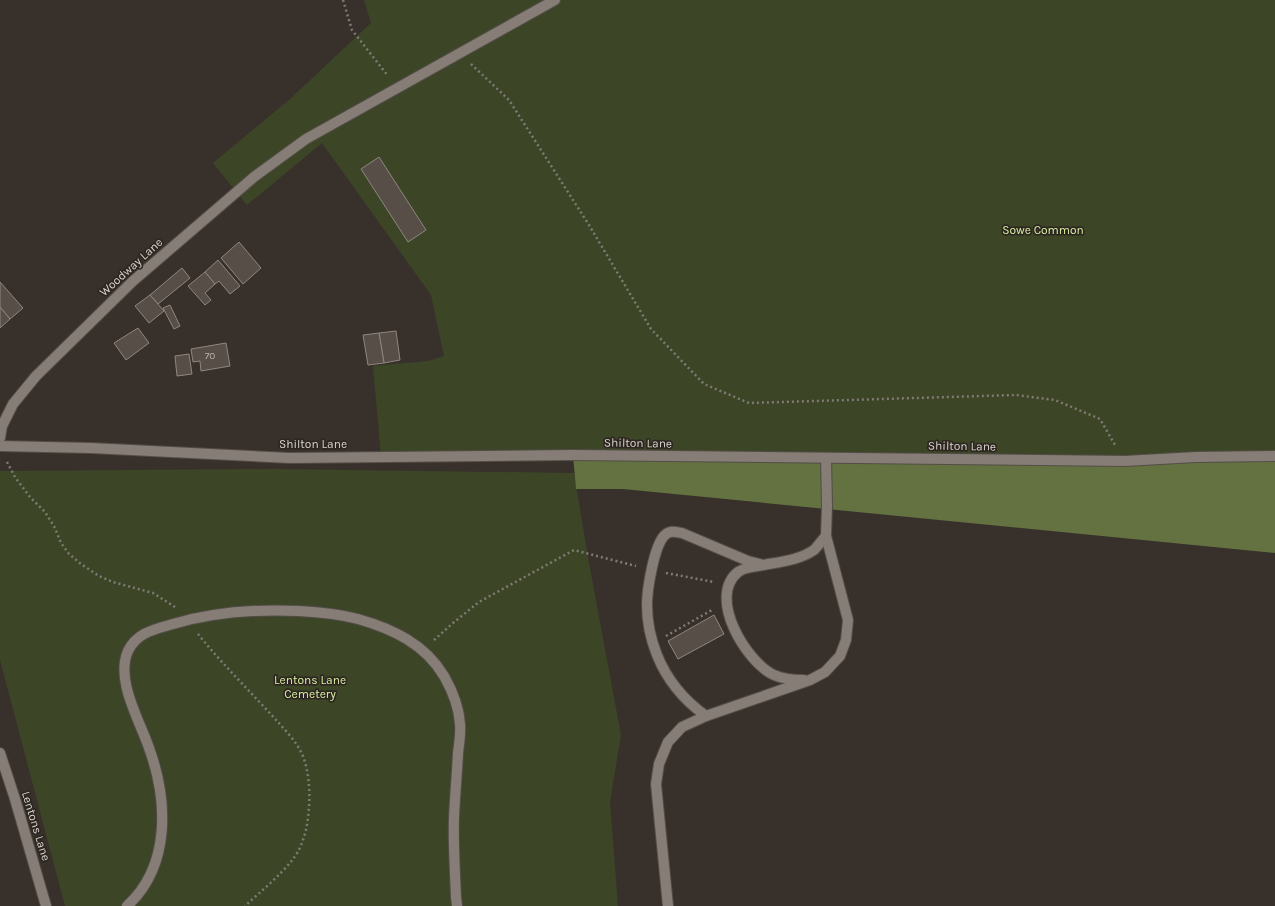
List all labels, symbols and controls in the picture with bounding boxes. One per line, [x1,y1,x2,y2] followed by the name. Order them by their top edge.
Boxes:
[1002,223,1084,237] park label: Sowe Common
[97,235,165,299] street label: Woodway Lane
[205,350,215,362] house number: 70
[604,435,672,451] street label: Shilton Lane
[279,437,347,451] street label: Shilton Lane
[928,438,996,454] street label: Shilton Lane
[274,673,346,701] park label: Lentons Lane Cemetery
[19,789,53,863] street label: Lentons Lane

